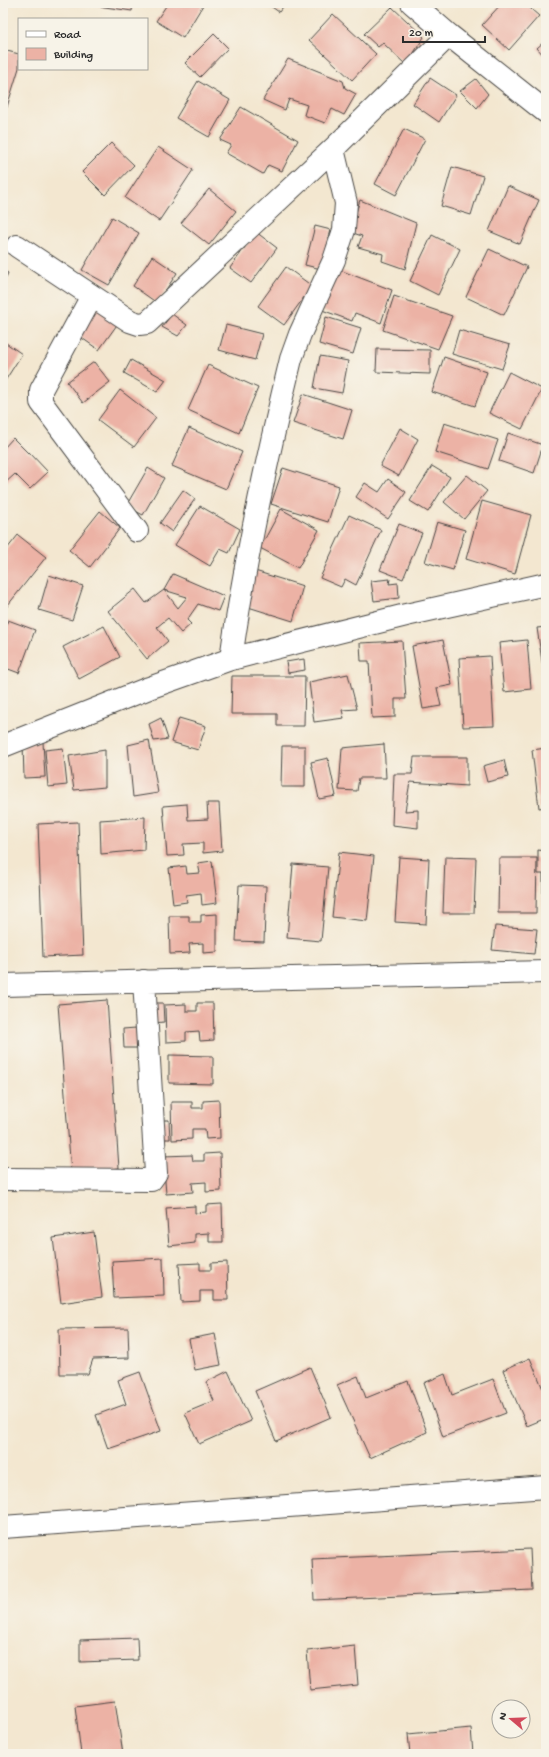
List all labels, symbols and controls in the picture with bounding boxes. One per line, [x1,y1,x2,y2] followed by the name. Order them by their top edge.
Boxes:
[18,18,148,70] legend
[403,18,485,44] scale bar
[409,27,434,41] text: 20 m
[54,29,81,43] text: Road
[53,49,93,63] text: Building
[491,1699,531,1739] north arrow
[497,1711,510,1722] text: N

